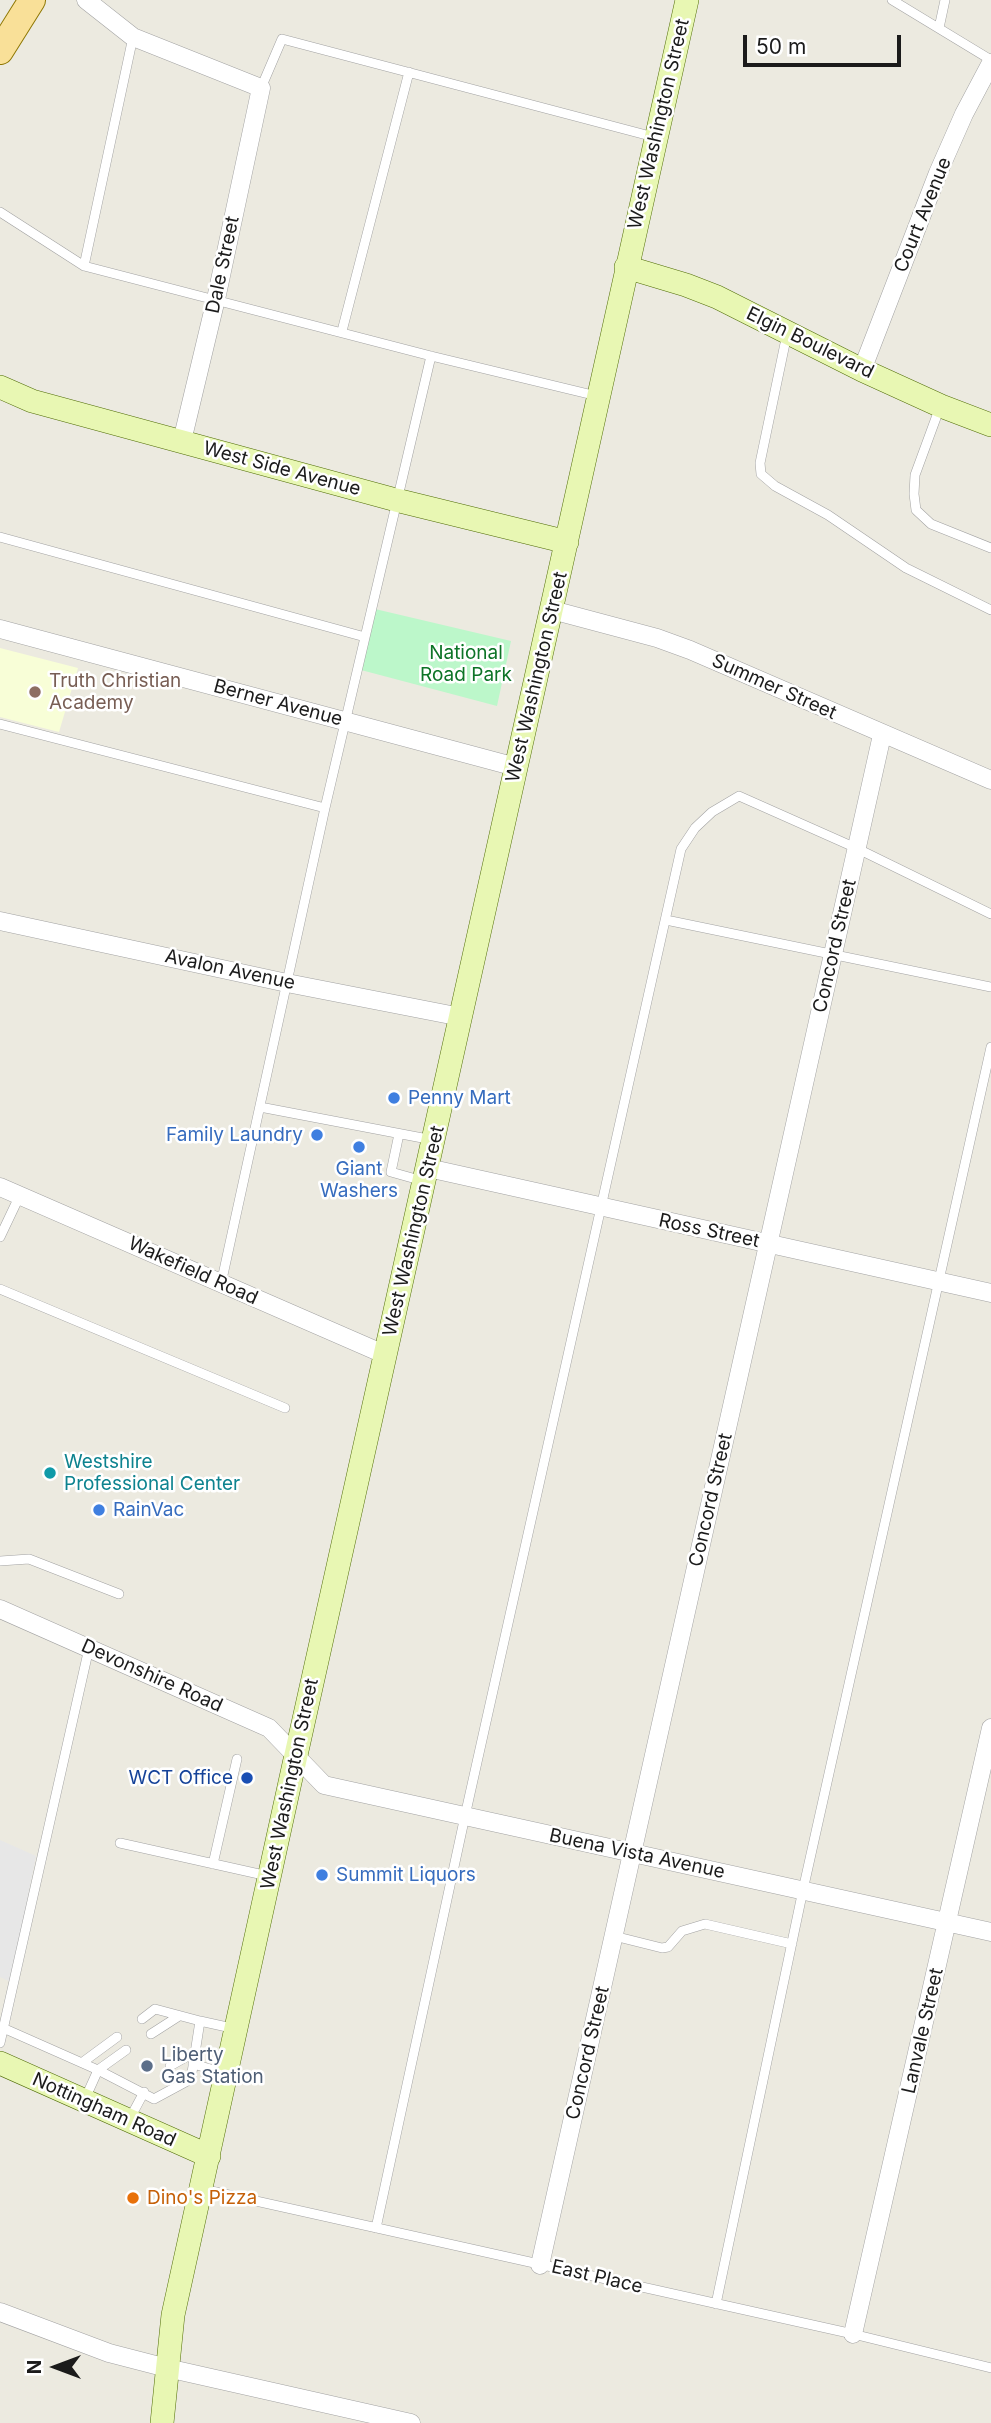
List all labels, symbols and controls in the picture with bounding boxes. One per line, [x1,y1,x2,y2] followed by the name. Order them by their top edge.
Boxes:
[624,17,694,231] street label: West Washington Street
[746,21,904,65] scale bar
[756,34,806,59] text: 50 m
[890,154,956,276] street label: Court Avenue
[202,214,244,316] street label: Dale Street
[743,302,877,384] street label: Elgin Boulevard
[201,437,363,501] street label: West Side Avenue
[502,570,572,784] street label: West Washington Street
[420,642,512,686] park label: National Road Park
[708,649,840,725] street label: Summer Street
[49,670,181,714] place label: Truth Christian Academy
[211,675,345,731] street label: Berner Avenue
[27,684,43,700] marker: Truth Christian Academy
[809,877,861,1015] street label: Concord Street
[163,945,297,995] street label: Avalon Avenue
[408,1087,511,1109] place label: Penny Mart
[386,1090,402,1106] marker: Penny Mart
[166,1124,303,1146] place label: Family Laundry
[379,1124,449,1338] street label: West Washington Street
[309,1127,325,1143] marker: Family Laundry
[351,1139,367,1155] marker: Giant Washers
[320,1158,398,1202] place label: Giant Washers
[657,1209,761,1253] street label: Ross Street
[125,1232,261,1310] street label: Wakefield Road
[685,1431,737,1569] street label: Concord Street
[64,1451,240,1495] place label: Westshire Professional Center
[42,1465,58,1481] marker: Westshire Professional Center
[113,1499,184,1521] place label: RainVac
[91,1502,107,1518] marker: RainVac
[78,1635,226,1717] street label: Devonshire Road
[256,1676,324,1892] street label: West Washington Street
[128,1767,233,1789] place label: WCT Office
[239,1770,255,1786] marker: WCT Office
[547,1824,727,1884] street label: Buena Vista Avenue
[336,1864,476,1886] place label: Summit Liquors
[314,1867,330,1883] marker: Summit Liquors
[897,1966,949,2096] street label: Lanvale Street
[562,1984,614,2122] street label: Concord Street
[161,2044,264,2088] place label: Liberty Gas Station
[139,2058,155,2074] marker: Liberty Gas Station
[29,2068,179,2152] street label: Nottingham Road
[147,2187,257,2209] place label: Dino's Pizza
[125,2190,141,2206] marker: Dino's Pizza
[549,2255,645,2299] street label: East Place
[21,2332,91,2402] north arrow
[23,2360,46,2374] text: N

